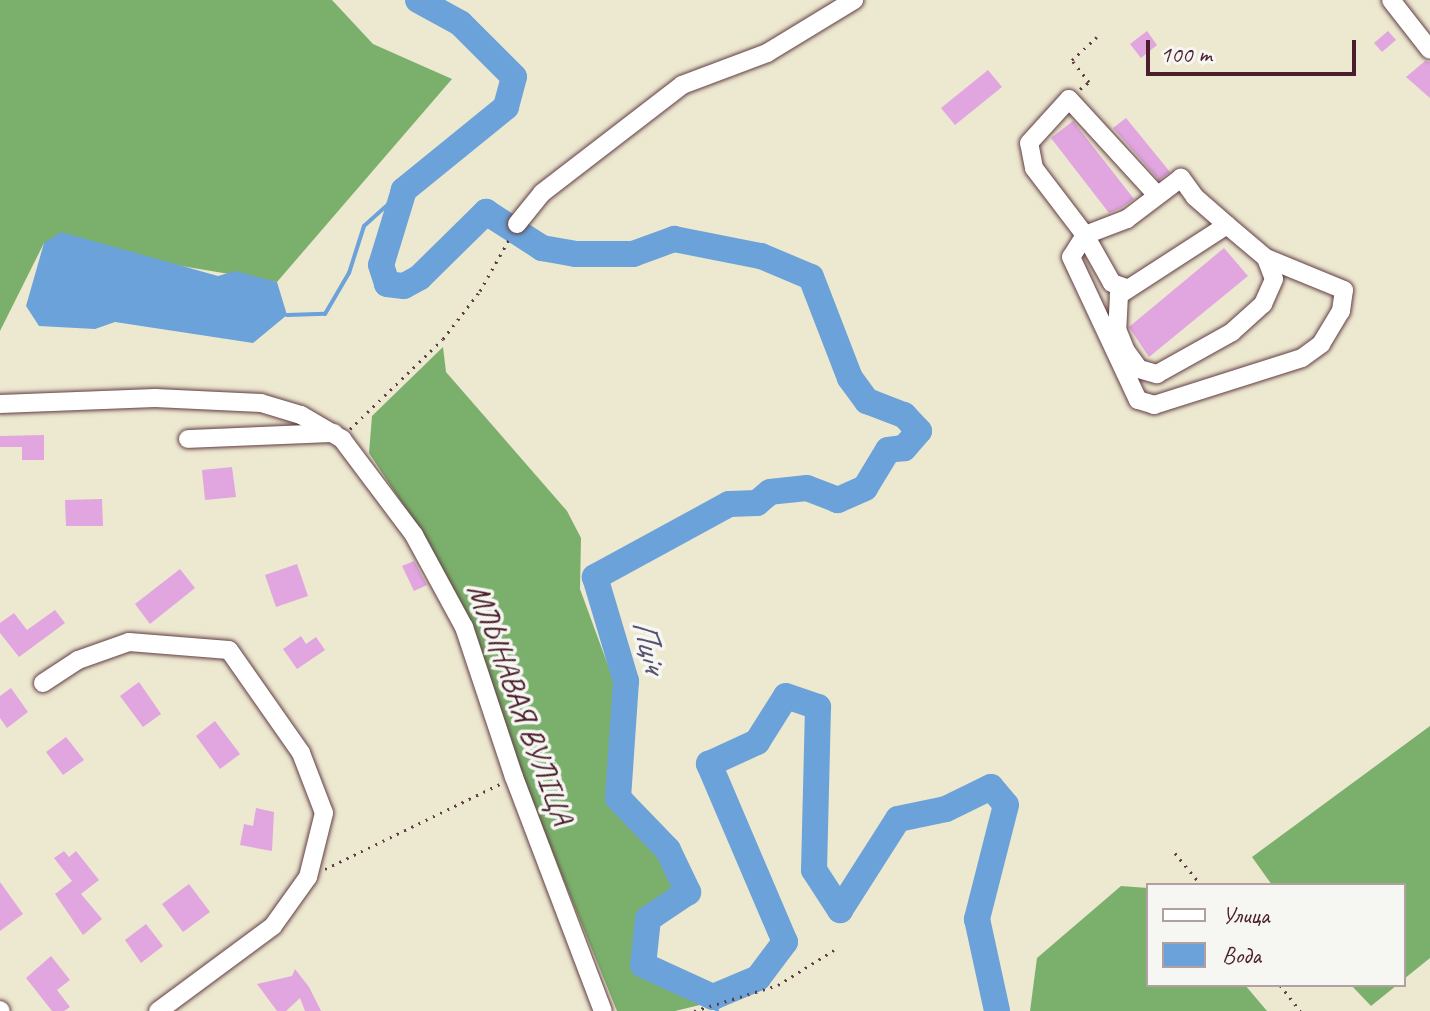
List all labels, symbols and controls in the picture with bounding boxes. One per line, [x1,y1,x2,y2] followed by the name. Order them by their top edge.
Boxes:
[1150,24,1360,74] scale bar
[1160,39,1212,69] text: 100 m
[459,579,581,829] street label: МЛЫНАВАЯ ВУЛІЦА
[624,615,676,675] water label: Пціч
[1146,883,1406,987] legend
[1222,900,1270,930] text: Улица
[1222,940,1261,970] text: Вода

